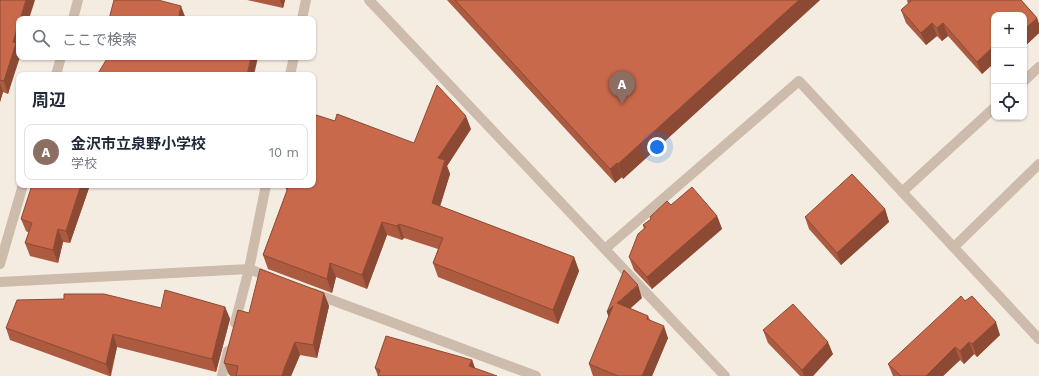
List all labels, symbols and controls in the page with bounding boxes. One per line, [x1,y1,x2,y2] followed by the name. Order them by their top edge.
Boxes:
[991,12,1027,120] map controls
[991,12,1027,48] button: +
[16,16,316,60] search box
[30,27,52,49] icon: search
[62,31,137,49] text: ここで検索
[991,48,1027,84] button: −
[609,71,635,104] pin: A
[991,84,1027,120] button: locate
[32,90,66,110] text: 周辺
[71,135,206,153] text: 金沢市立泉野小学校
[647,137,667,157] your location
[42,145,50,160] text: A
[269,145,299,160] text: 10 m
[71,156,97,171] text: 学校

